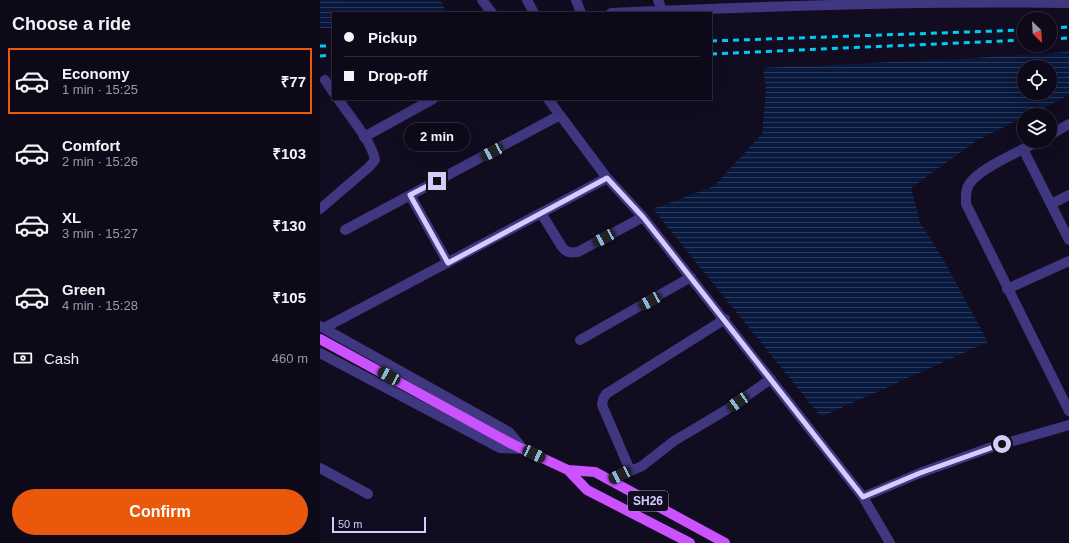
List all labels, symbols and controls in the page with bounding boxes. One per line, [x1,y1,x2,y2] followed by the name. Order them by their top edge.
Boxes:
[1017,12,1057,52] north arrow
[1017,12,1057,148] map controls
[12,14,131,34] text: Choose a ride
[368,29,417,46] text: Pickup
[1017,60,1057,100] button: locate
[14,63,50,99] icon: car
[62,65,130,82] text: Economy
[368,67,427,84] text: Drop-off
[281,73,306,90] text: ₹77
[62,82,138,97] text: 1 min · 15:25
[1017,108,1057,148] button: layers
[404,123,470,151] callout: 2 min
[420,129,454,144] text: 2 min
[14,135,50,171] icon: car
[62,137,120,154] text: Comfort
[479,141,505,163] car
[272,145,306,162] text: ₹103
[62,154,138,169] text: 2 min · 15:26
[428,172,446,190] route end
[14,207,50,243] icon: car
[62,209,81,226] text: XL
[272,217,306,234] text: ₹130
[62,226,138,241] text: 3 min · 15:27
[591,227,617,249] car
[14,279,50,315] icon: car
[62,281,105,298] text: Green
[272,289,306,306] text: ₹105
[637,290,663,312] car
[62,298,138,313] text: 4 min · 15:28
[12,347,34,369] icon: cash
[44,350,79,367] text: Cash
[272,351,308,366] text: 460 m
[376,365,402,387] car
[725,390,751,414] car
[993,435,1011,453] route start
[521,443,547,465] car
[607,464,633,486] car
[12,489,308,535] button: Confirm
[628,491,668,511] road number: SH26
[332,515,426,534] scale bar
[338,518,362,530] text: 50 m

